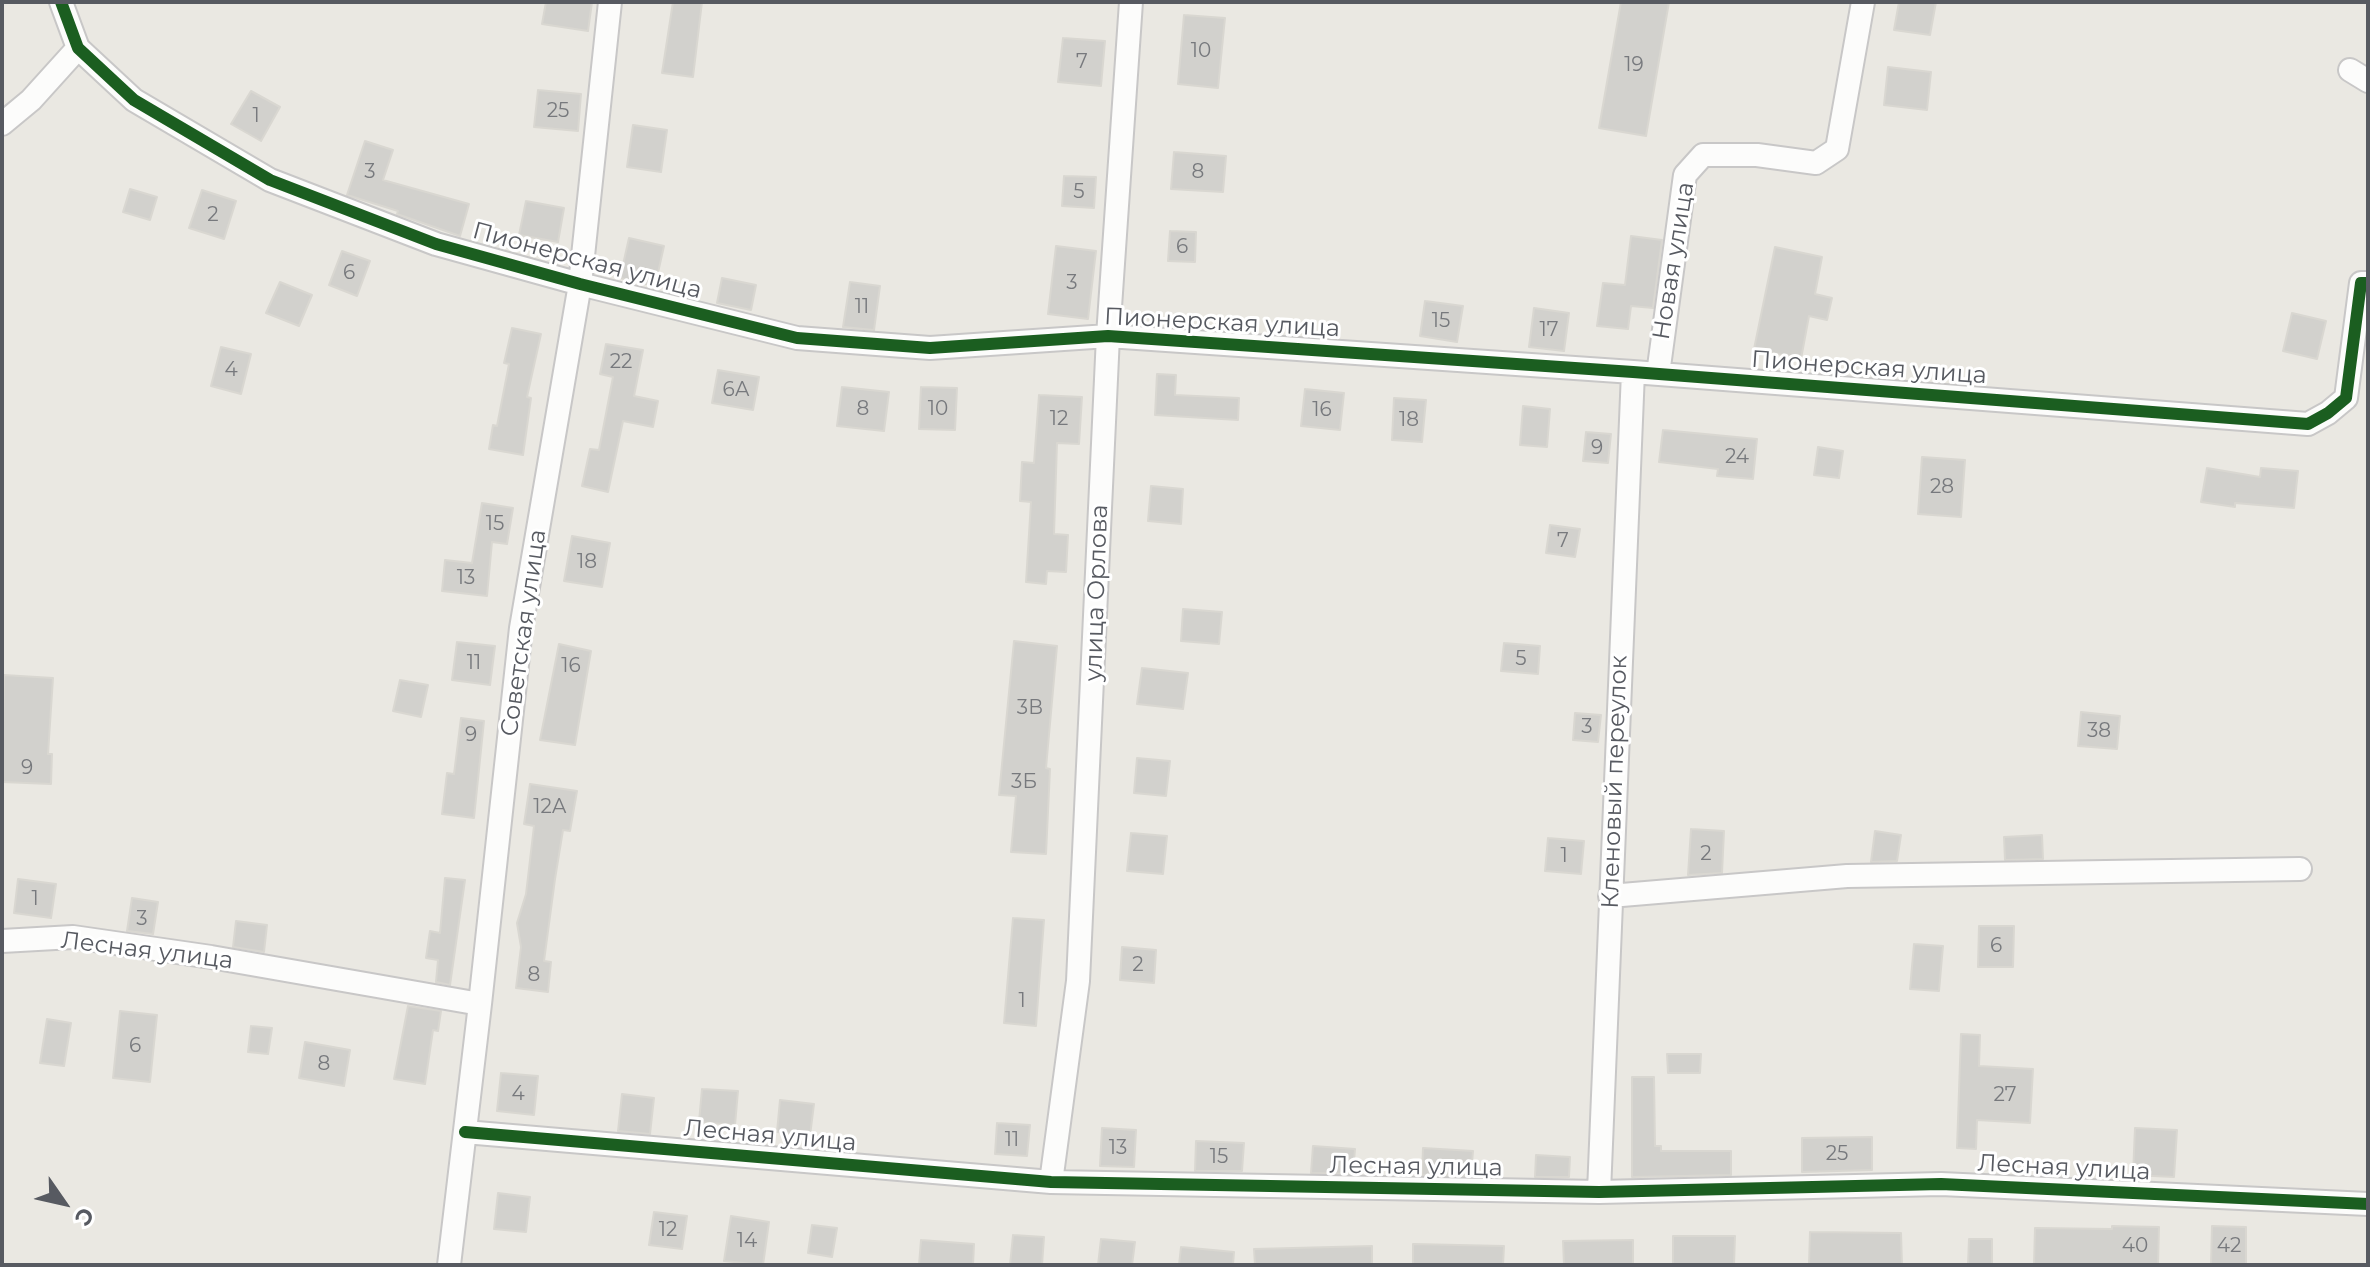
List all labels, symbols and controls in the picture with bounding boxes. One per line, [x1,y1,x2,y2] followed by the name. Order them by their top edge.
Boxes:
[1191,39,1211,63] house number: 10
[1076,50,1088,74] house number: 7
[1624,53,1644,77] house number: 19
[547,99,569,123] house number: 25
[252,104,260,128] house number: 1
[364,160,376,184] house number: 3
[1192,160,1204,184] house number: 8
[1073,180,1085,204] house number: 5
[1647,180,1701,342] street label: Новая улица
[207,203,219,227] house number: 2
[469,217,705,305] street label: Пионерская улица
[1176,235,1188,259] house number: 6
[343,261,355,285] house number: 6
[1066,271,1078,295] house number: 3
[855,295,869,319] house number: 11
[1103,302,1341,344] street label: Пионерская улица
[1432,309,1450,333] house number: 15
[1540,318,1558,342] house number: 17
[1750,345,1988,391] street label: Пионерская улица
[610,350,632,374] house number: 22
[224,358,238,382] house number: 4
[722,378,750,402] house number: 6А
[857,397,869,421] house number: 8
[928,397,948,421] house number: 10
[1312,398,1332,422] house number: 16
[1050,407,1068,431] house number: 12
[1399,408,1419,432] house number: 18
[1591,436,1603,460] house number: 9
[1725,445,1749,469] house number: 24
[1930,475,1954,499] house number: 28
[1080,504,1114,682] street label: улица Орлова
[486,512,504,536] house number: 15
[495,528,553,738] street label: Советская улица
[1557,529,1569,553] house number: 7
[577,550,597,574] house number: 18
[457,566,475,590] house number: 13
[1515,647,1527,671] house number: 5
[467,651,481,675] house number: 11
[561,654,581,678] house number: 16
[1596,655,1634,909] street label: Кленовый переулок
[1017,696,1043,720] house number: 3В
[1581,715,1593,739] house number: 3
[2087,719,2111,743] house number: 38
[465,723,477,747] house number: 9
[21,756,33,780] house number: 9
[1011,770,1037,794] house number: 3Б
[533,795,567,819] house number: 12А
[1700,842,1712,866] house number: 2
[1560,844,1568,868] house number: 1
[31,887,39,911] house number: 1
[136,907,148,931] house number: 3
[59,926,235,976] street label: Лесная улица
[1990,934,2002,958] house number: 6
[1132,953,1144,977] house number: 2
[528,963,540,987] house number: 8
[1018,989,1026,1013] house number: 1
[129,1034,141,1058] house number: 6
[318,1052,330,1076] house number: 8
[511,1082,525,1106] house number: 4
[1993,1083,2017,1107] house number: 27
[683,1114,857,1158] street label: Лесная улица
[1005,1128,1019,1152] house number: 11
[1109,1136,1127,1160] house number: 13
[1826,1142,1848,1166] house number: 25
[1210,1145,1228,1169] house number: 15
[1977,1149,2151,1187] street label: Лесная улица
[1329,1151,1503,1183] street label: Лесная улица
[24,1163,104,1243] north arrow
[69,1203,100,1231] text: С
[659,1218,677,1242] house number: 12
[737,1229,757,1253] house number: 14
[2122,1234,2148,1258] house number: 40
[2217,1234,2241,1258] house number: 42

